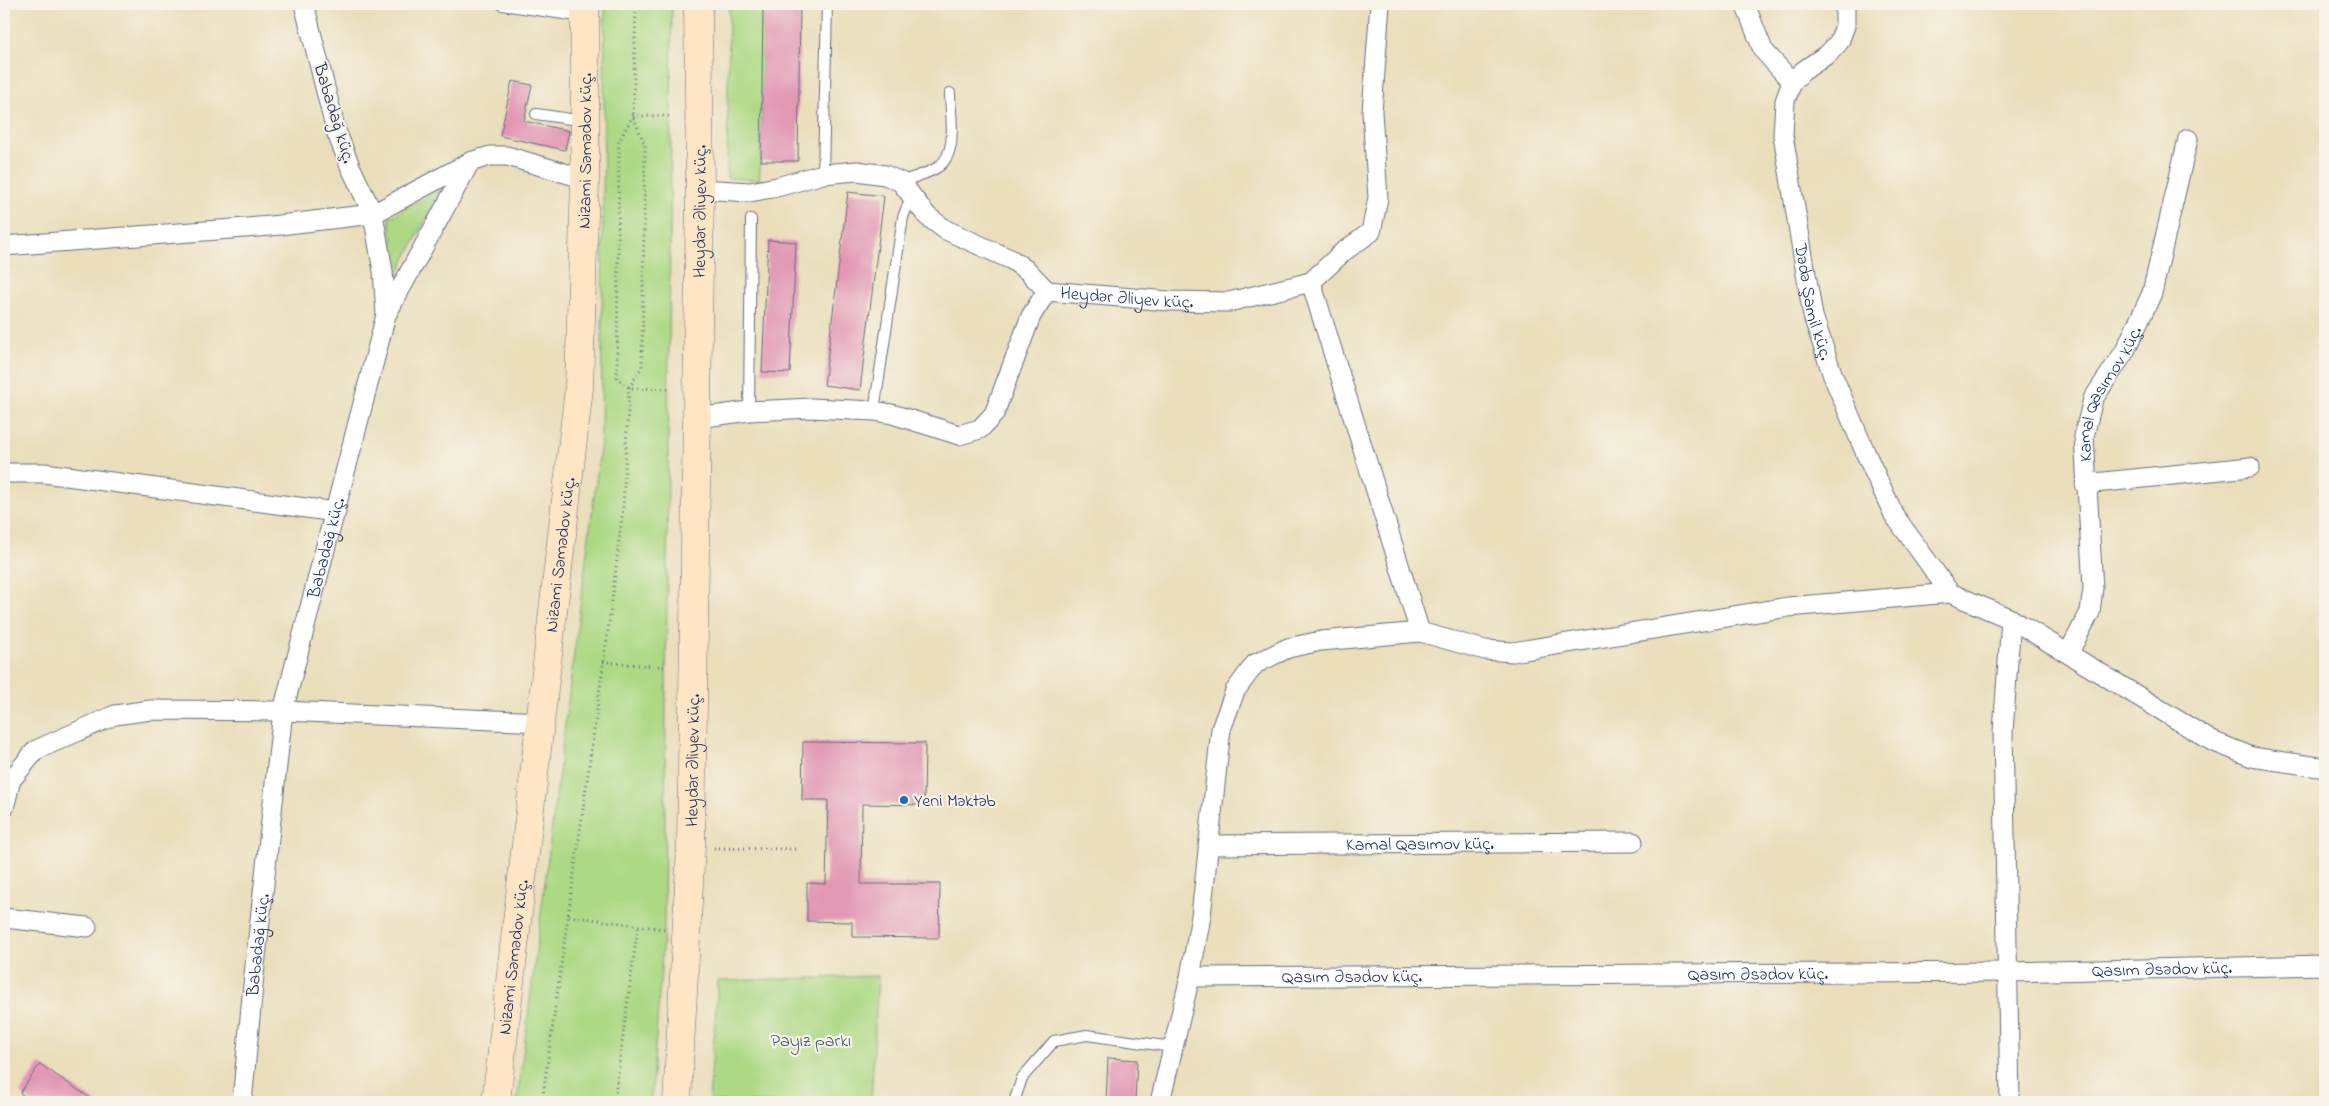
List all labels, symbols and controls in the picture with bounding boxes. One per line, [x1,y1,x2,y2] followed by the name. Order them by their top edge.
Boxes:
[304,59,361,167] street label: Babadağ küç.
[573,73,600,229] street label: Nizami Səmədov küç.
[688,144,715,278] street label: Heydər Əliyev küç.
[1786,241,1838,364] street label: Dədə Şamil küç.
[1059,281,1194,316] street label: Heydər Əliyev küç.
[2073,322,2150,462] street label: Kamal Qasımov küç.
[540,476,584,634] street label: Nizami Səmədov küç.
[302,494,353,602] street label: Babadağ küç.
[680,693,708,827] street label: Heydər Əliyev küç.
[914,789,996,815] place label: Yeni Məktəb
[898,794,910,806] marker: Yeni Məktəb
[1346,832,1494,859] street label: Kamal Qasımov küç.
[493,878,537,1036] street label: Nizami Səmədov küç.
[241,892,278,999] street label: Babadağ küç.
[2092,956,2233,985] street label: Qasım Əsədov küç.
[1688,962,1829,989] street label: Qasım Əsədov küç.
[1282,965,1423,991] street label: Qasım Əsədov küç.
[771,1029,851,1055] park label: Payız parkı

